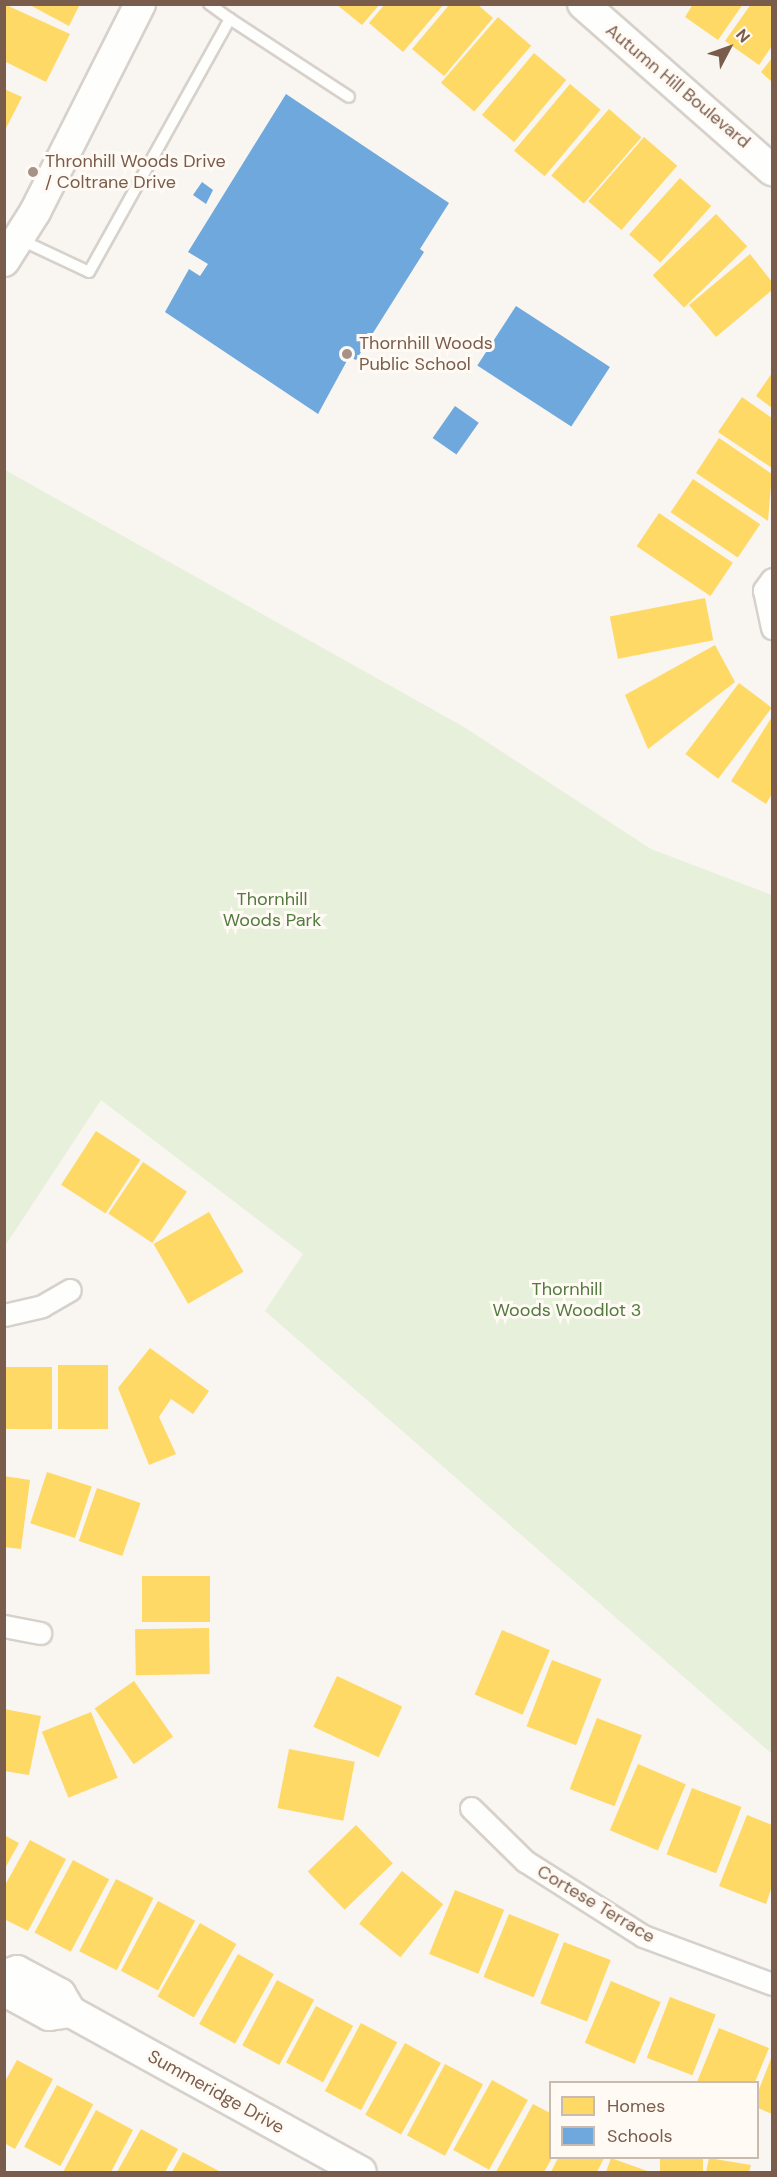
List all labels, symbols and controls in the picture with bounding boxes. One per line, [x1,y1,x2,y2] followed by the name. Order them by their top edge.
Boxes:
[699,18,759,78] north arrow
[601,19,755,153] street label: Autumn Hill Boulevard
[731,25,755,47] text: N
[45,151,226,194] place label: Thronhill Woods Drive / Coltrane Drive
[26,165,40,179] marker: Thronhill Woods Drive / Coltrane Drive
[359,333,493,376] place label: Thornhill Woods Public School
[340,347,354,361] marker: Thornhill Woods Public School
[223,889,321,932] park label: Thornhill Woods Park
[493,1279,641,1322] park label: Thornhill Woods Woodlot 3
[533,1860,659,1948] street label: Cortese Terrace
[144,2046,288,2138] street label: Summeridge Drive
[549,2081,759,2159] legend
[607,2094,665,2118] text: Homes
[607,2124,672,2148] text: Schools

